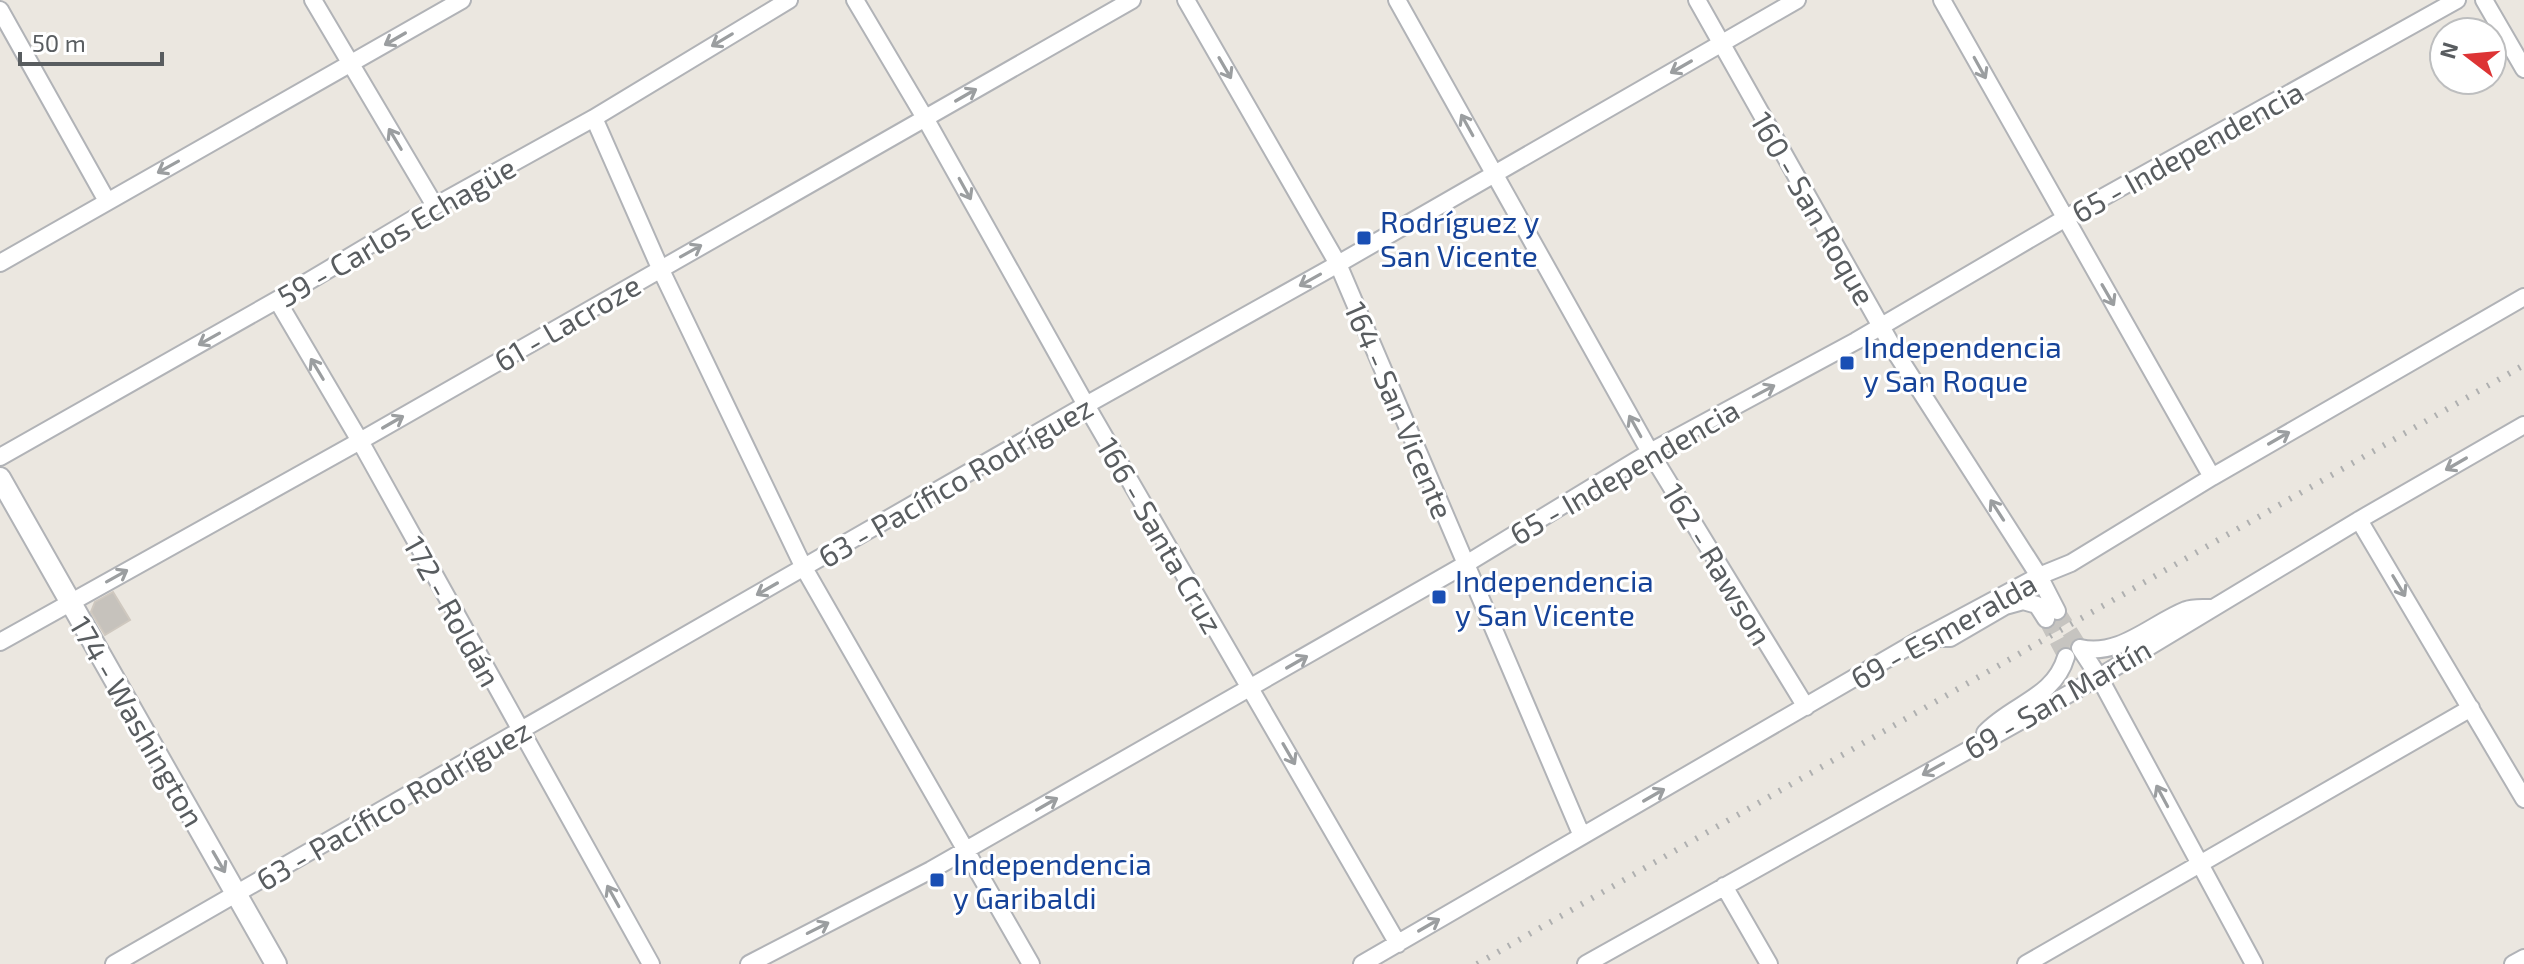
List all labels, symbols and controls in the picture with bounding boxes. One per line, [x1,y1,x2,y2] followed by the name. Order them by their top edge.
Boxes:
[20,16,162,66] scale bar
[2428,16,2508,96] north arrow
[32,28,86,57] text: 50 m
[383,32,407,47] one-way arrow
[711,33,734,49] one-way arrow
[2433,39,2462,61] text: N
[1218,55,1233,79] one-way arrow
[1972,56,1988,79] one-way arrow
[1669,60,1693,75] one-way arrow
[2065,72,2309,230] street label: 65 - Independencia
[954,87,977,103] one-way arrow
[1744,105,1884,311] street label: 160 - San Roque
[1459,114,1475,137] one-way arrow
[387,128,403,151] one-way arrow
[271,148,521,314] street label: 59 - Carlos Echagüe
[157,159,180,175] one-way arrow
[957,176,973,200] one-way arrow
[1380,203,1539,273] place label: Rodríguez y San Vicente
[1355,229,1373,247] marker: Rodríguez y San Vicente
[678,242,702,258] one-way arrow
[488,266,646,378] street label: 61 - Lacroze
[1298,273,1322,289] one-way arrow
[2101,282,2116,306] one-way arrow
[1338,296,1462,524] street label: 164 - San Vicente
[1863,328,2062,398] place label: Independencia y San Roque
[197,331,221,347] one-way arrow
[1838,354,1856,372] marker: Independencia y San Roque
[309,358,325,381] one-way arrow
[1751,382,1775,398] one-way arrow
[812,388,1098,574] street label: 63 - Pacífico Rodríguez
[1503,391,1745,551] street label: 65 - Independencia
[380,414,404,429] one-way arrow
[1627,414,1642,438] one-way arrow
[2267,430,2290,446] one-way arrow
[1090,431,1232,639] street label: 166 - Santa Cruz
[2445,456,2468,472] one-way arrow
[1656,477,1780,651] street label: 162 - Rawson
[1988,500,2005,522] one-way arrow
[397,529,509,693] street label: 172 - Roldán
[1455,562,1654,632] place label: Independencia y San Vicente
[1844,564,2042,696] street label: 69 - Esmeralda
[104,568,128,584] one-way arrow
[2391,574,2407,597] one-way arrow
[756,581,779,597] one-way arrow
[1430,588,1448,606] marker: Independencia y San Vicente
[63,609,213,833] street label: 174 - Washington
[1957,630,2157,766] street label: 69 - San Martín
[1285,654,1308,670] one-way arrow
[250,711,536,897] street label: 63 - Pacífico Rodríguez
[1281,742,1297,765] one-way arrow
[1921,762,1945,778] one-way arrow
[2154,785,2170,809] one-way arrow
[1642,787,1665,803] one-way arrow
[1034,796,1058,811] one-way arrow
[953,845,1152,915] place label: Independencia y Garibaldi
[211,850,227,873] one-way arrow
[928,871,946,889] marker: Independencia y Garibaldi
[605,885,621,908] one-way arrow
[1418,917,1441,933] one-way arrow
[806,920,829,936] one-way arrow

